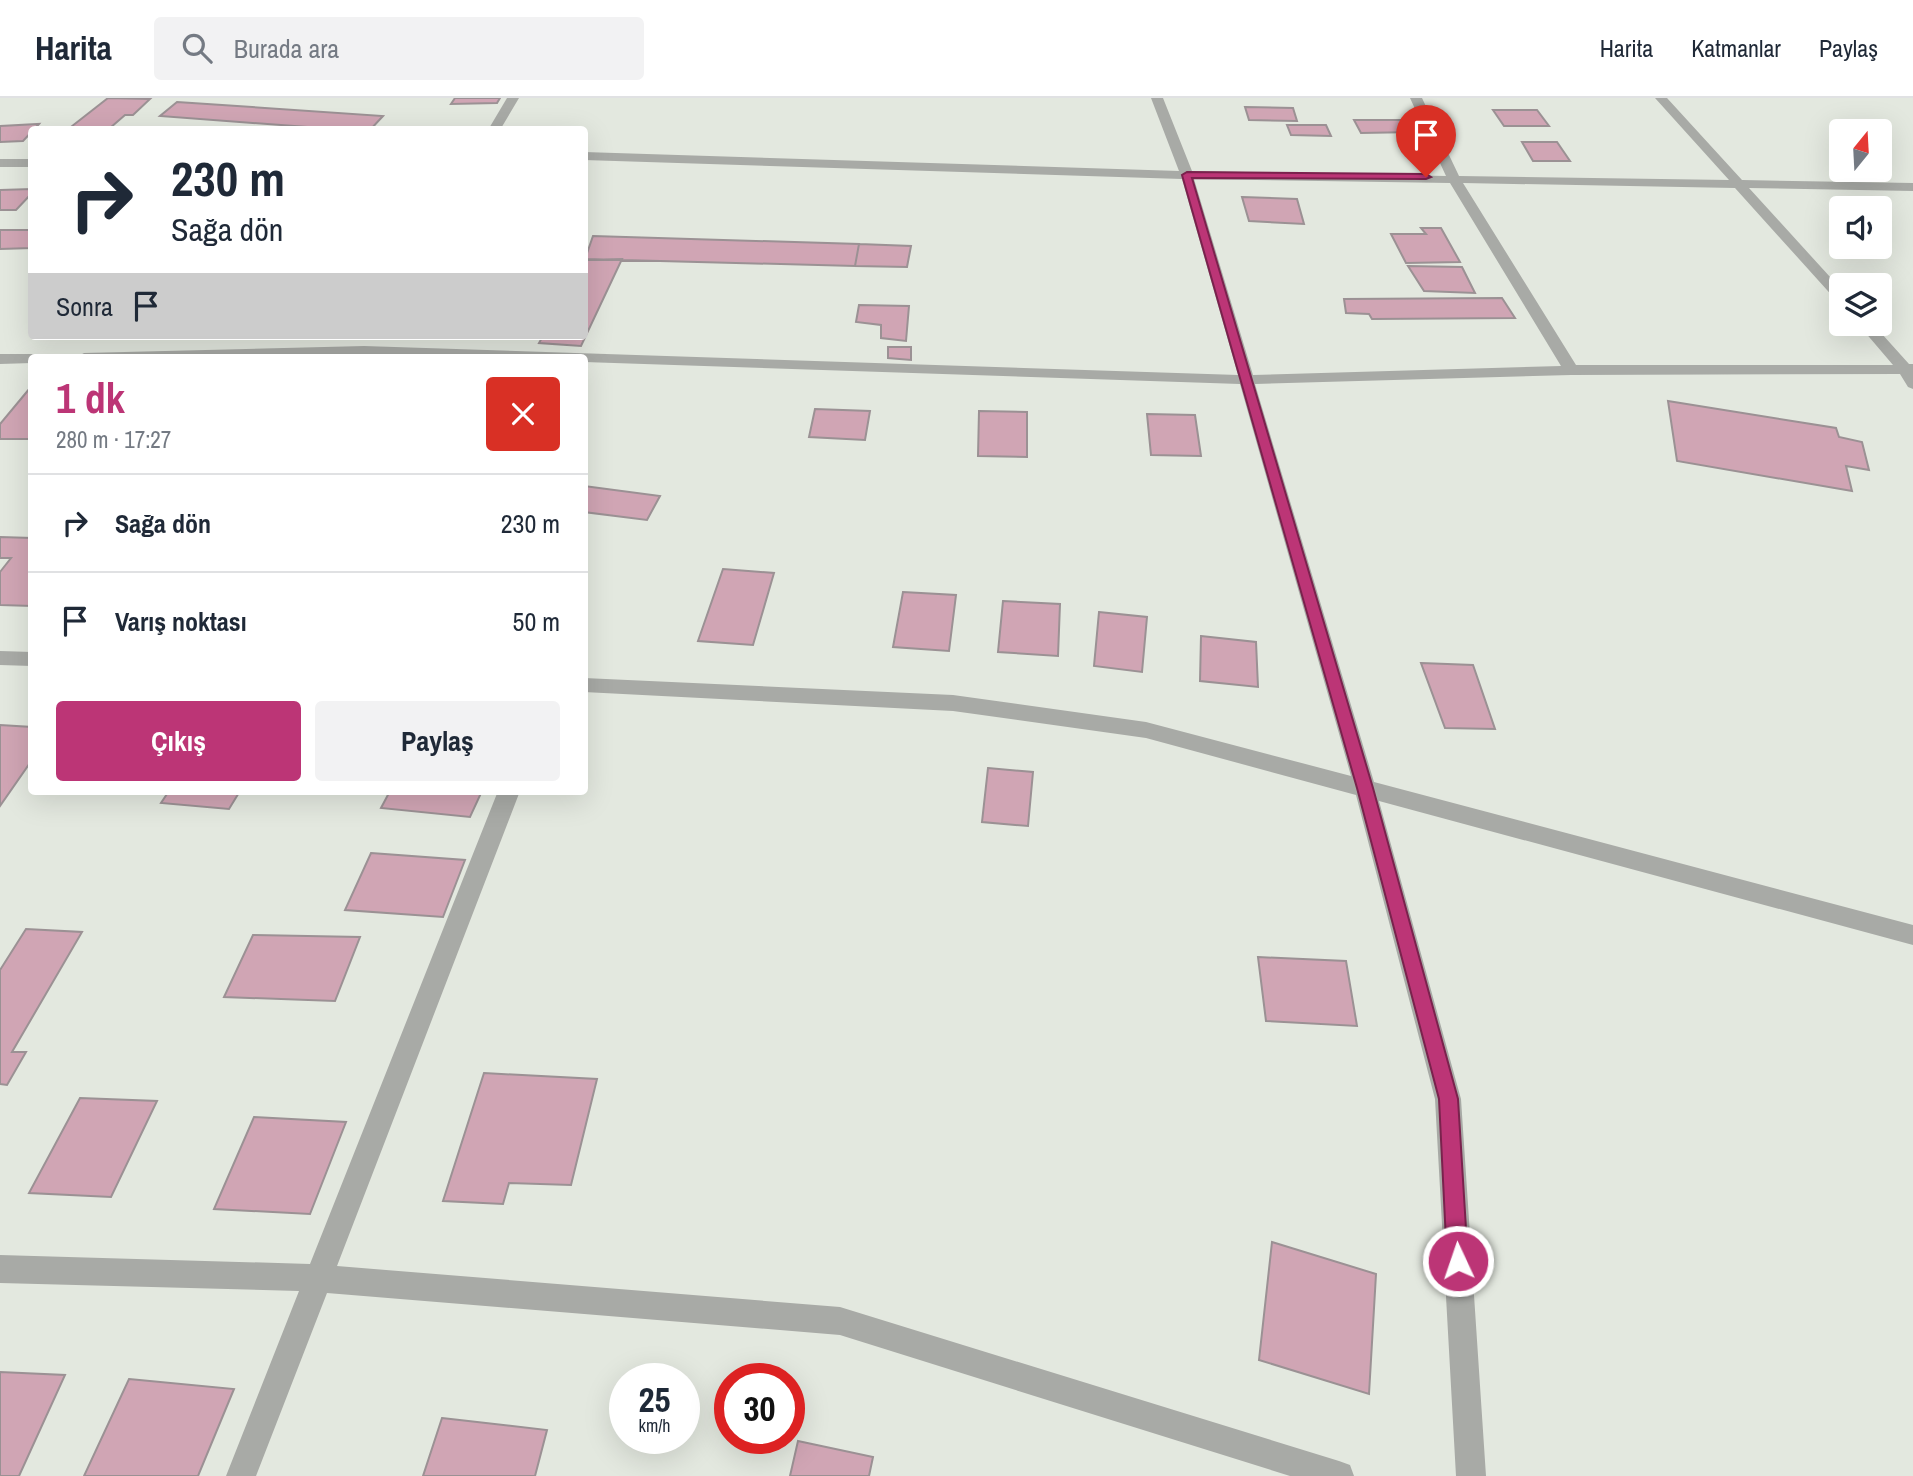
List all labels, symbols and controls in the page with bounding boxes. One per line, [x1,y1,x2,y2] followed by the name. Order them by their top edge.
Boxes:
[154,17,644,80] search box
[35,26,112,70] text: Harita
[178,29,216,67] icon: search
[234,31,339,66] text: Burada ara
[1600,32,1653,64] text: Harita
[1691,32,1781,64] text: Katmanlar
[1819,32,1878,64] text: Paylaş
[1396,105,1456,177] pin
[1407,116,1445,154] icon: arrive
[1829,119,1892,182] north arrow
[1829,119,1892,336] map controls
[171,145,285,211] text: 230 m
[56,154,147,245] icon: right
[1829,196,1892,259] button: sound
[171,208,283,251] text: Sağa dön
[1829,273,1892,336] button: layers
[127,287,165,325] icon: arrive
[56,289,113,324] text: Sonra
[56,370,125,426] text: 1 dk
[486,377,560,451] button: close
[56,424,171,455] text: 280 m · 17:27
[56,504,94,542] icon: right
[115,506,211,541] text: Sağa dön
[501,506,560,541] text: 230 m
[56,602,94,640] icon: arrive
[115,604,247,639] text: Varış noktası
[513,604,560,639] text: 50 m
[56,701,301,781] button: Çıkış
[315,701,560,781] button: Paylaş
[1421,1224,1495,1298] position arrow
[714,1363,805,1454] speed limit sign: 30
[639,1376,670,1423] text: 25
[639,1413,671,1438] text: km/h

